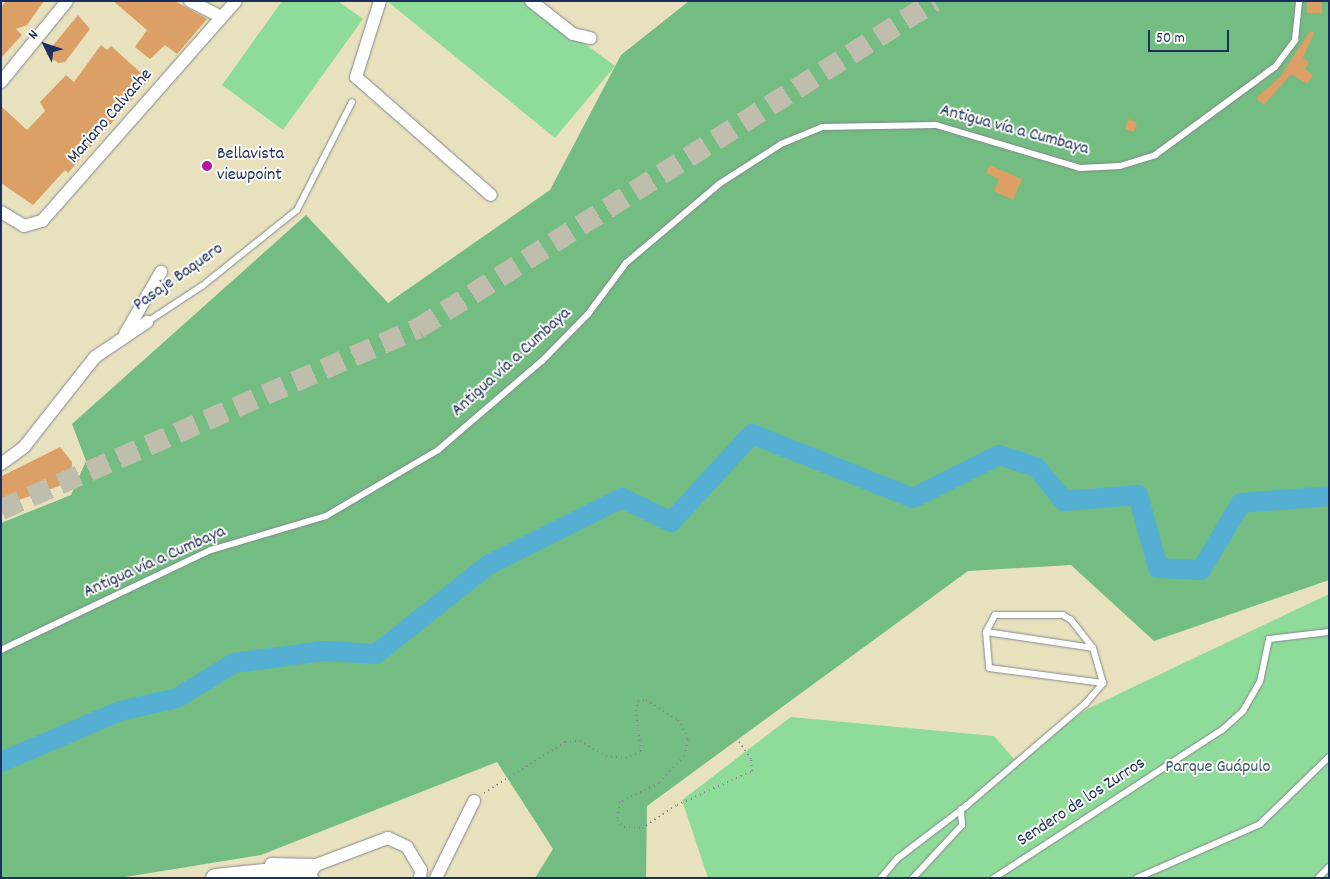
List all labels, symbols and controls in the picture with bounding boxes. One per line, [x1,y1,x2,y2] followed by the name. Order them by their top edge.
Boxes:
[20,20,70,70] north arrow
[1150,20,1231,52] scale bar
[24,26,43,44] text: N
[1156,28,1185,50] text: 50 m
[64,65,158,169] street label: Mariano Calvache
[937,101,1091,161] street label: Antigua vía a Cumbaya
[217,145,284,188] place label: Bellavista viewpoint
[201,160,213,172] marker: Bellavista viewpoint
[130,239,228,317] street label: Pasaje Baquero
[448,304,576,422] street label: Antigua vía a Cumbaya
[81,522,229,604] street label: Antigua vía a Cumbaya
[1014,754,1150,852] street label: Sendero de los Zurros
[1165,757,1271,779] park label: Parque Guápulo

